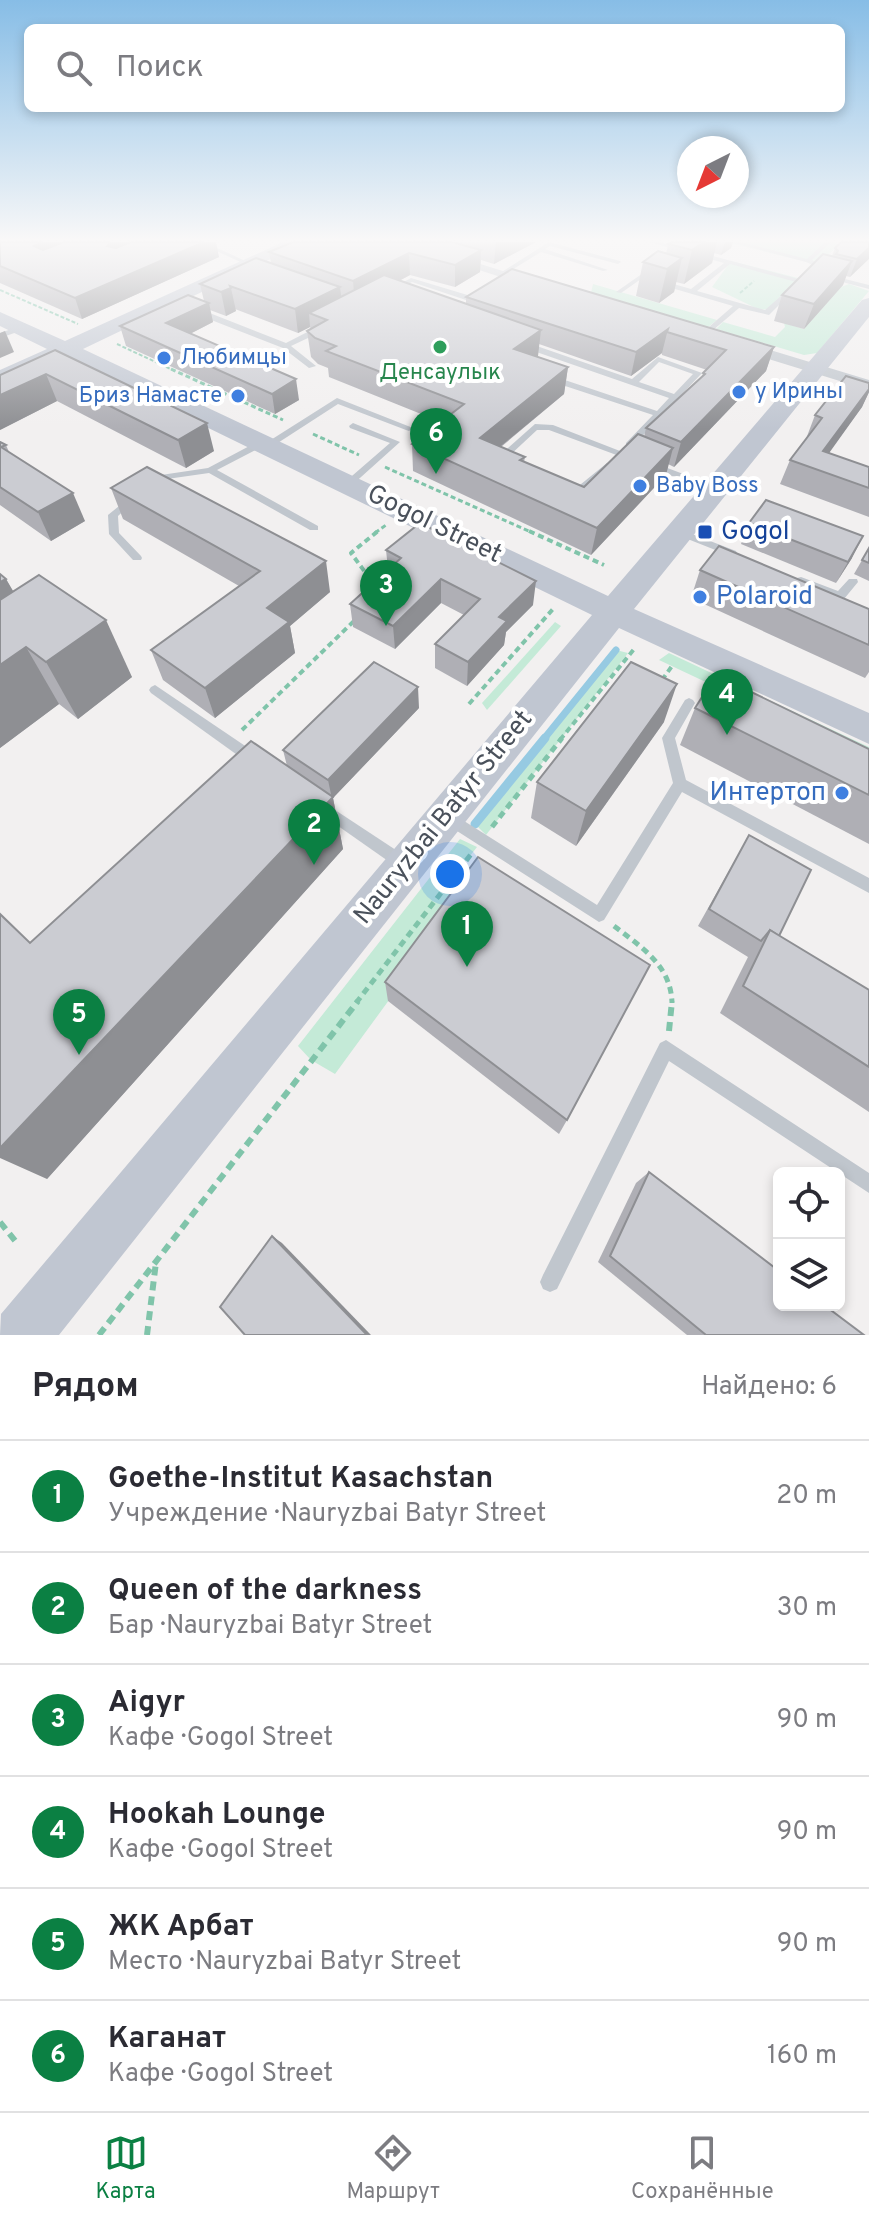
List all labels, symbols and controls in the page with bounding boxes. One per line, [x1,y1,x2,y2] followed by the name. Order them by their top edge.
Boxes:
[24,24,845,112] search box
[52,46,96,90] icon: search
[116,50,204,87] text: Поиск
[677,136,749,208] north arrow
[431,338,449,356] marker: Денсаулык
[180,345,287,372] place label: Любимцы
[155,349,173,367] marker: Любимцы
[379,360,501,387] place label: Денсаулык
[755,379,843,406] place label: у Ирины
[79,383,222,410] place label: Бриз Намасте
[730,383,748,401] marker: у Ирины
[229,387,247,405] marker: Бриз Намасте
[410,408,462,474] pin: 6
[656,473,759,500] place label: Baby Boss
[631,477,649,495] marker: Baby Boss
[361,478,507,572] street label: Gogol Street
[721,516,790,549] place label: Gogol
[696,523,714,541] marker: Gogol
[360,560,412,626] pin: 3
[716,581,813,614] place label: Polaroid
[691,588,709,606] marker: Polaroid
[701,669,753,735] pin: 4
[347,704,541,932] street label: Nauryzbai Batyr Street
[710,777,826,810] place label: Интертоп
[833,784,851,802] marker: Интертоп
[288,799,340,865] pin: 2
[430,854,470,894] your location
[441,901,493,967] pin: 1
[53,989,105,1055] pin: 5
[773,1167,845,1311] map controls
[773,1167,845,1239] button: locate
[773,1239,845,1311] button: layers
[32,1366,139,1409] text: Рядом
[701,1371,837,1404] text: Найдено: 6
[108,1461,493,1498] text: Goethe-Institut Kasachstan
[53,1480,63,1513] text: 1
[776,1480,837,1513] text: 20 m
[108,1498,546,1531] text: Учреждение · Nauryzbai Batyr Street
[108,1573,422,1610] text: Queen of the darkness
[50,1592,66,1625] text: 2
[777,1592,837,1625] text: 30 m
[108,1610,432,1643] text: Бар · Nauryzbai Batyr Street
[108,1685,185,1722] text: Aigyr
[50,1704,66,1737] text: 3
[777,1704,837,1737] text: 90 m
[108,1722,333,1755] text: Кафе · Gogol Street
[108,1797,326,1834] text: Hookah Lounge
[50,1816,66,1849] text: 4
[777,1816,837,1849] text: 90 m
[108,1834,333,1867] text: Кафе · Gogol Street
[108,1909,254,1946] text: ЖК Арбат
[50,1928,66,1961] text: 5
[777,1928,837,1961] text: 90 m
[108,1946,461,1979] text: Место · Nauryzbai Batyr Street
[108,2021,226,2058] text: Каганат
[50,2040,66,2073] text: 6
[767,2040,837,2073] text: 160 m
[108,2058,333,2091] text: Кафе · Gogol Street
[95,2131,156,2206] tab: Карта
[346,2131,440,2206] tab: Маршрут
[631,2131,774,2206] tab: Сохранённые

